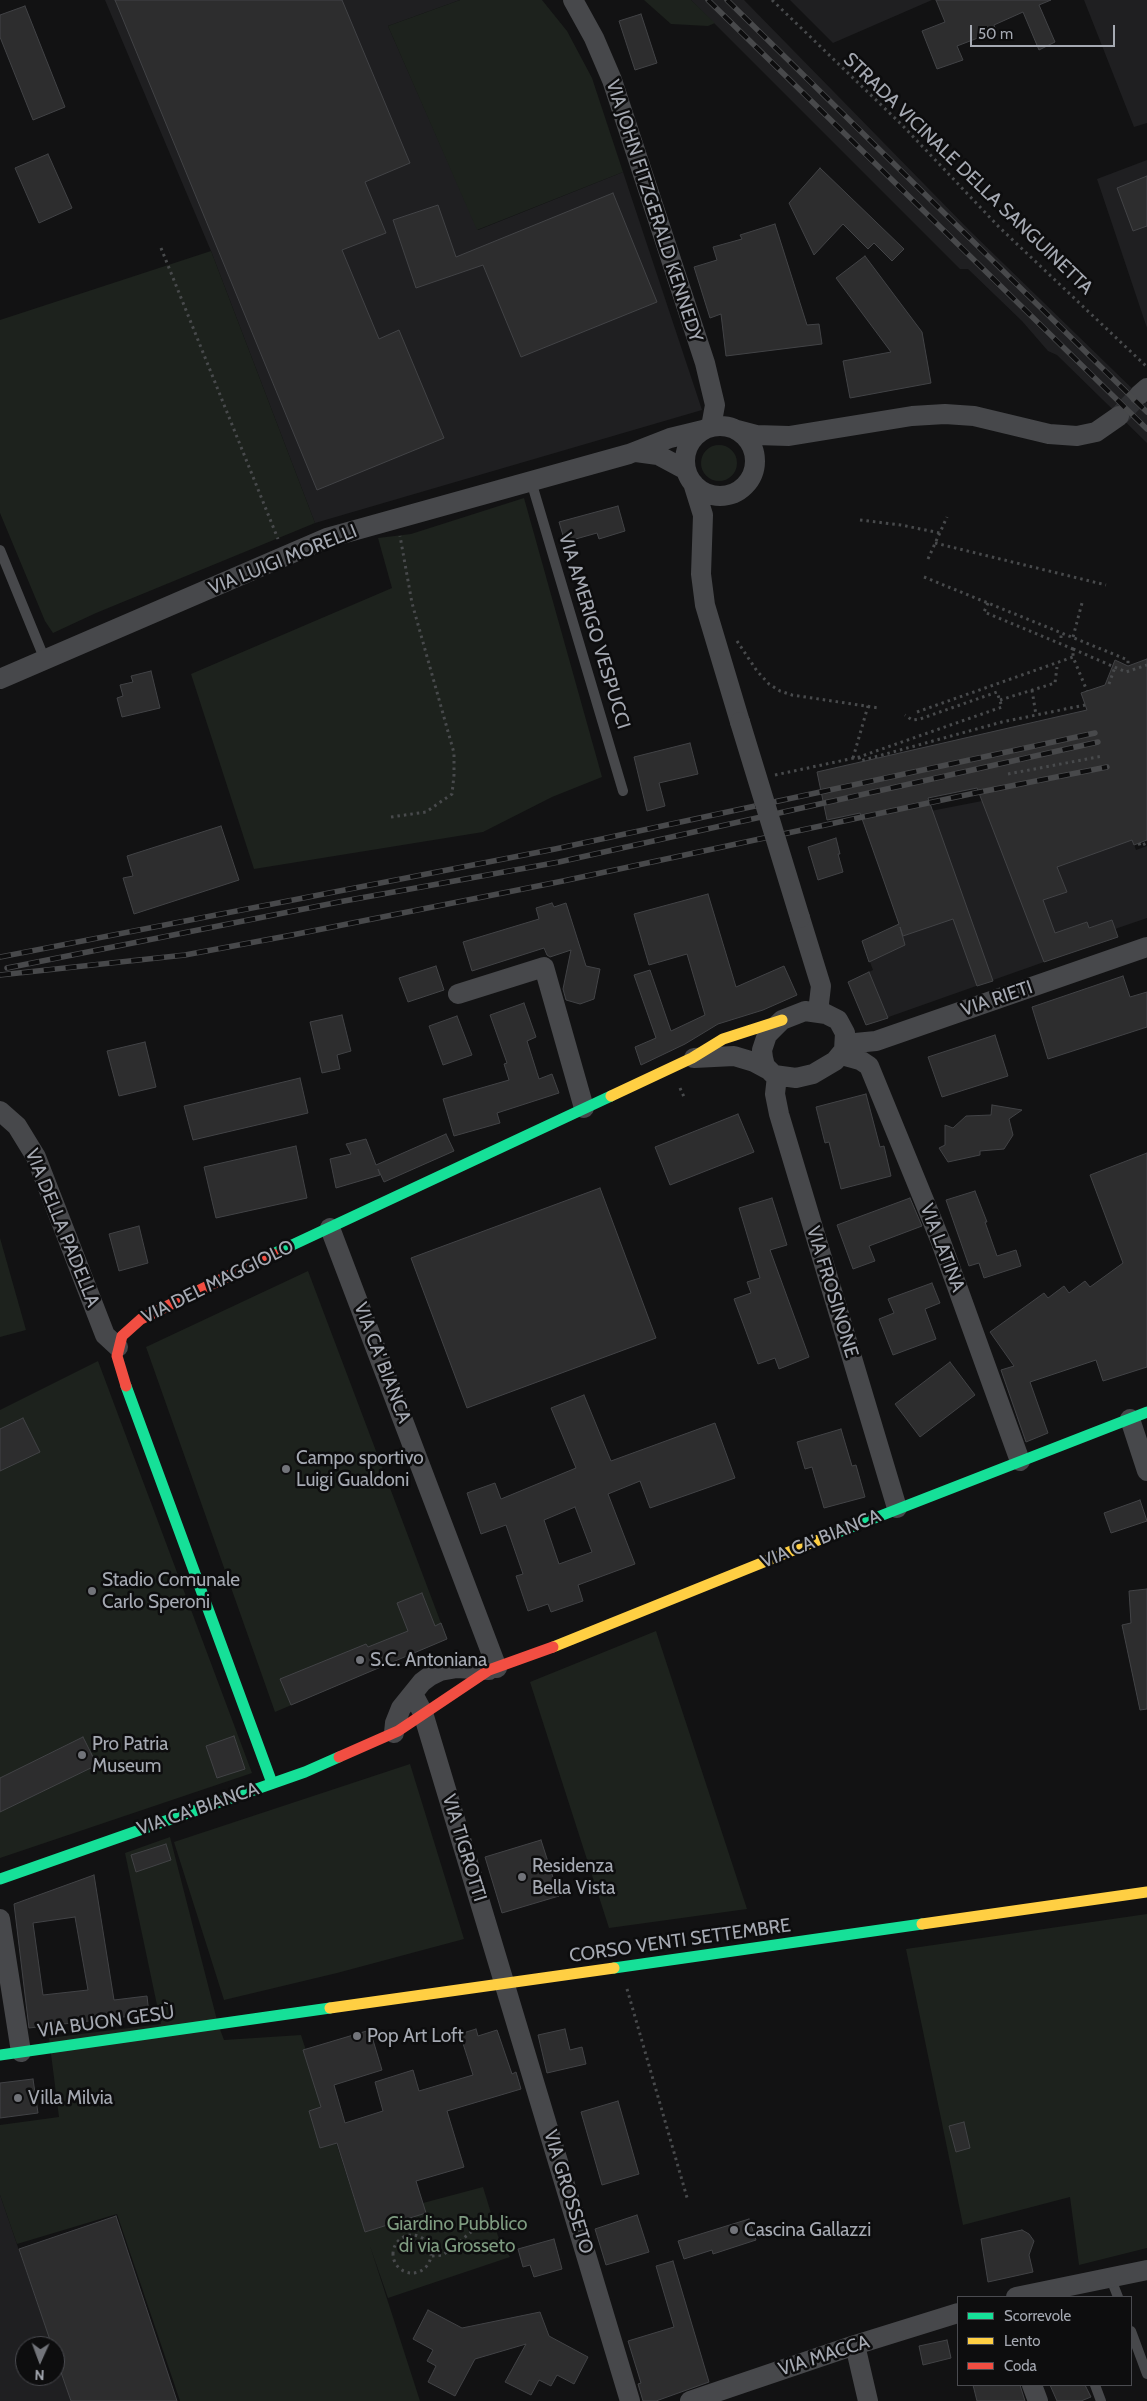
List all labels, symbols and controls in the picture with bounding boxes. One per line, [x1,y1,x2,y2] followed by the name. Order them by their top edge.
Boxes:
[972,15,1117,47] scale bar
[978,25,1013,43] text: 50 m
[838,48,1098,300] street label: STRADA VICINALE DELLA SANGUINETTA
[601,77,707,345] street label: VIA JOHN FITZGERALD KENNEDY
[206,520,360,600] street label: VIA LUIGI MORELLI
[553,530,635,732] street label: VIA AMERIGO VESPUCCI
[958,976,1036,1022] street label: VIA RIETI
[20,1146,104,1310] street label: VIA DELLA PADELLA
[915,1201,969,1295] street label: VIA LATINA
[801,1224,863,1360] street label: VIA FROSINONE
[138,1235,298,1329] street label: VIA DEL MAGGIOLO
[349,1300,415,1426] street label: VIA CA' BIANCA
[296,1447,424,1491] place label: Campo sportivo Luigi Gualdoni
[280,1463,292,1475] marker: Campo sportivo Luigi Gualdoni
[758,1505,884,1573] street label: VIA CA' BIANCA
[102,1569,240,1613] place label: Stadio Comunale Carlo Speroni
[86,1585,98,1597] marker: Stadio Comunale Carlo Speroni
[370,1649,487,1671] place label: S.C. Antoniana
[354,1654,366,1666] marker: S.C. Antoniana
[92,1733,168,1777] place label: Pro Patria Museum
[76,1749,88,1761] marker: Pro Patria Museum
[134,1778,262,1840] street label: VIA CA' BIANCA
[437,1792,491,1904] street label: VIA TIGROTTI
[532,1855,615,1899] place label: Residenza Bella Vista
[516,1871,528,1883] marker: Residenza Bella Vista
[568,1914,792,1968] street label: CORSO VENTI SETTEMBRE
[36,2001,176,2043] street label: VIA BUON GESÙ
[367,2025,464,2047] place label: Pop Art Loft
[351,2030,363,2042] marker: Pop Art Loft
[28,2087,113,2109] place label: Villa Milvia
[12,2092,24,2104] marker: Villa Milvia
[538,2127,598,2257] street label: VIA GROSSETO
[387,2213,527,2257] park label: Giardino Pubblico di via Grosseto
[744,2219,871,2241] place label: Cascina Gallazzi
[728,2224,740,2236] marker: Cascina Gallazzi
[957,2296,1132,2386] legend
[1004,2307,1071,2325] text: Scorrevole
[776,2331,872,2381] street label: VIA MACCA
[1004,2332,1041,2350] text: Lento
[15,2336,65,2386] north arrow
[1004,2357,1037,2375] text: Coda
[34,2366,45,2384] text: N

